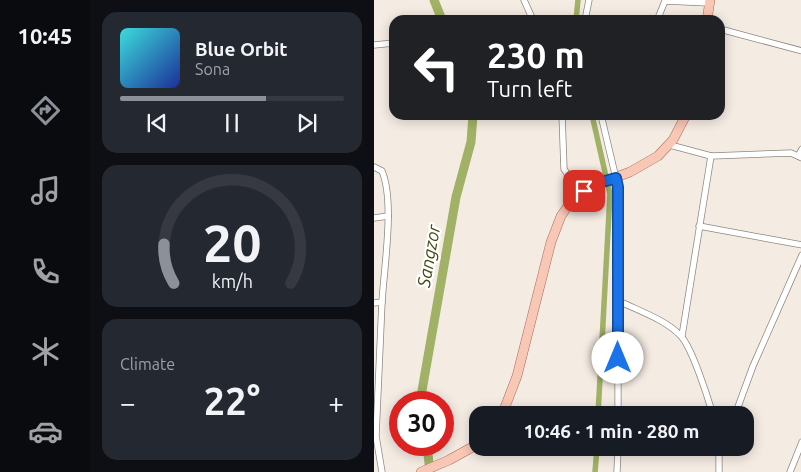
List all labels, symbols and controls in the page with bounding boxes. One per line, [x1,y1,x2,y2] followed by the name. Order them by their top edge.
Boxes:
[17,23,73,48] text: 10:45
[404,35,469,100] icon: left
[487,35,585,75] text: 230 m
[195,38,288,60] text: Blue Orbit
[195,60,230,78] text: Sona
[487,76,572,101] text: Turn left
[28,93,63,128] icon: directions
[143,109,171,137] icon: previous
[218,109,246,137] icon: pause
[293,109,321,137] icon: next
[563,170,605,212] pin
[28,173,63,208] icon: music
[570,177,598,205] icon: arrive
[203,214,261,272] text: 20
[412,222,444,290] water label: Sangzor
[28,254,63,289] icon: phone
[211,271,253,291] text: km/h
[591,331,643,383] position arrow
[28,334,63,369] icon: climate
[120,355,175,373] text: Climate
[204,380,260,422] text: 22°
[120,387,136,418] text: −
[328,387,344,418] text: +
[389,391,454,456] speed limit sign: 30
[28,414,63,449] icon: car
[524,420,699,442] text: 10:46 · 1 min · 280 m

